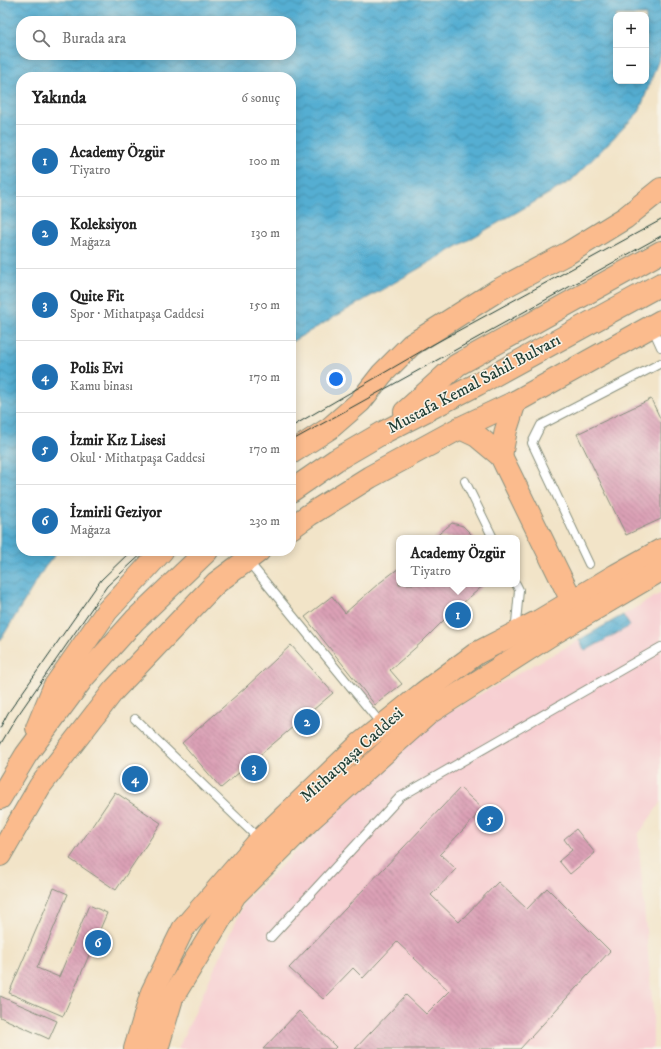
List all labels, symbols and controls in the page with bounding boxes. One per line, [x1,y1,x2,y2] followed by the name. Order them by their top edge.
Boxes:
[613,12,649,84] map controls
[613,12,649,48] button: +
[16,16,296,60] search box
[30,27,52,49] icon: search
[62,29,126,48] text: Burada ara
[613,48,649,84] button: −
[32,87,86,109] text: Yakında
[241,90,280,106] text: 6 sonuç
[70,143,165,162] text: Academy Özgür
[43,153,47,169] text: 1
[249,153,280,169] text: 100 m
[70,162,110,178] text: Tiyatro
[70,215,137,234] text: Koleksiyon
[42,225,48,241] text: 2
[251,225,280,241] text: 130 m
[70,234,110,250] text: Mağaza
[70,287,124,306] text: Quite Fit
[43,297,47,313] text: 3
[249,297,280,313] text: 150 m
[70,306,204,322] text: Spor · Mithatpaşa Caddesi
[384,329,564,439] street label: Mustafa Kemal Sahil Bulvarı
[70,359,123,378] text: Polis Evi
[41,369,49,385] text: 4
[249,369,280,385] text: 170 m
[326,369,346,389] your location
[70,378,133,394] text: Kamu binası
[70,431,166,450] text: İzmir Kız Lisesi
[42,441,48,457] text: 5
[249,441,280,457] text: 170 m
[70,450,205,466] text: Okul · Mithatpaşa Caddesi
[70,503,162,522] text: İzmirli Geziyor
[42,513,48,529] text: 6
[249,513,280,529] text: 230 m
[70,522,110,538] text: Mağaza
[396,535,520,587] popup
[411,544,505,563] text: Academy Özgür
[411,563,451,579] text: Tiyatro
[445,600,471,630] pin: 1
[296,703,408,807] street label: Mithatpaşa Caddesi
[294,707,320,737] pin: 2
[241,753,267,783] pin: 3
[122,764,148,794] pin: 4
[477,804,503,834] pin: 5
[85,928,111,958] pin: 6

